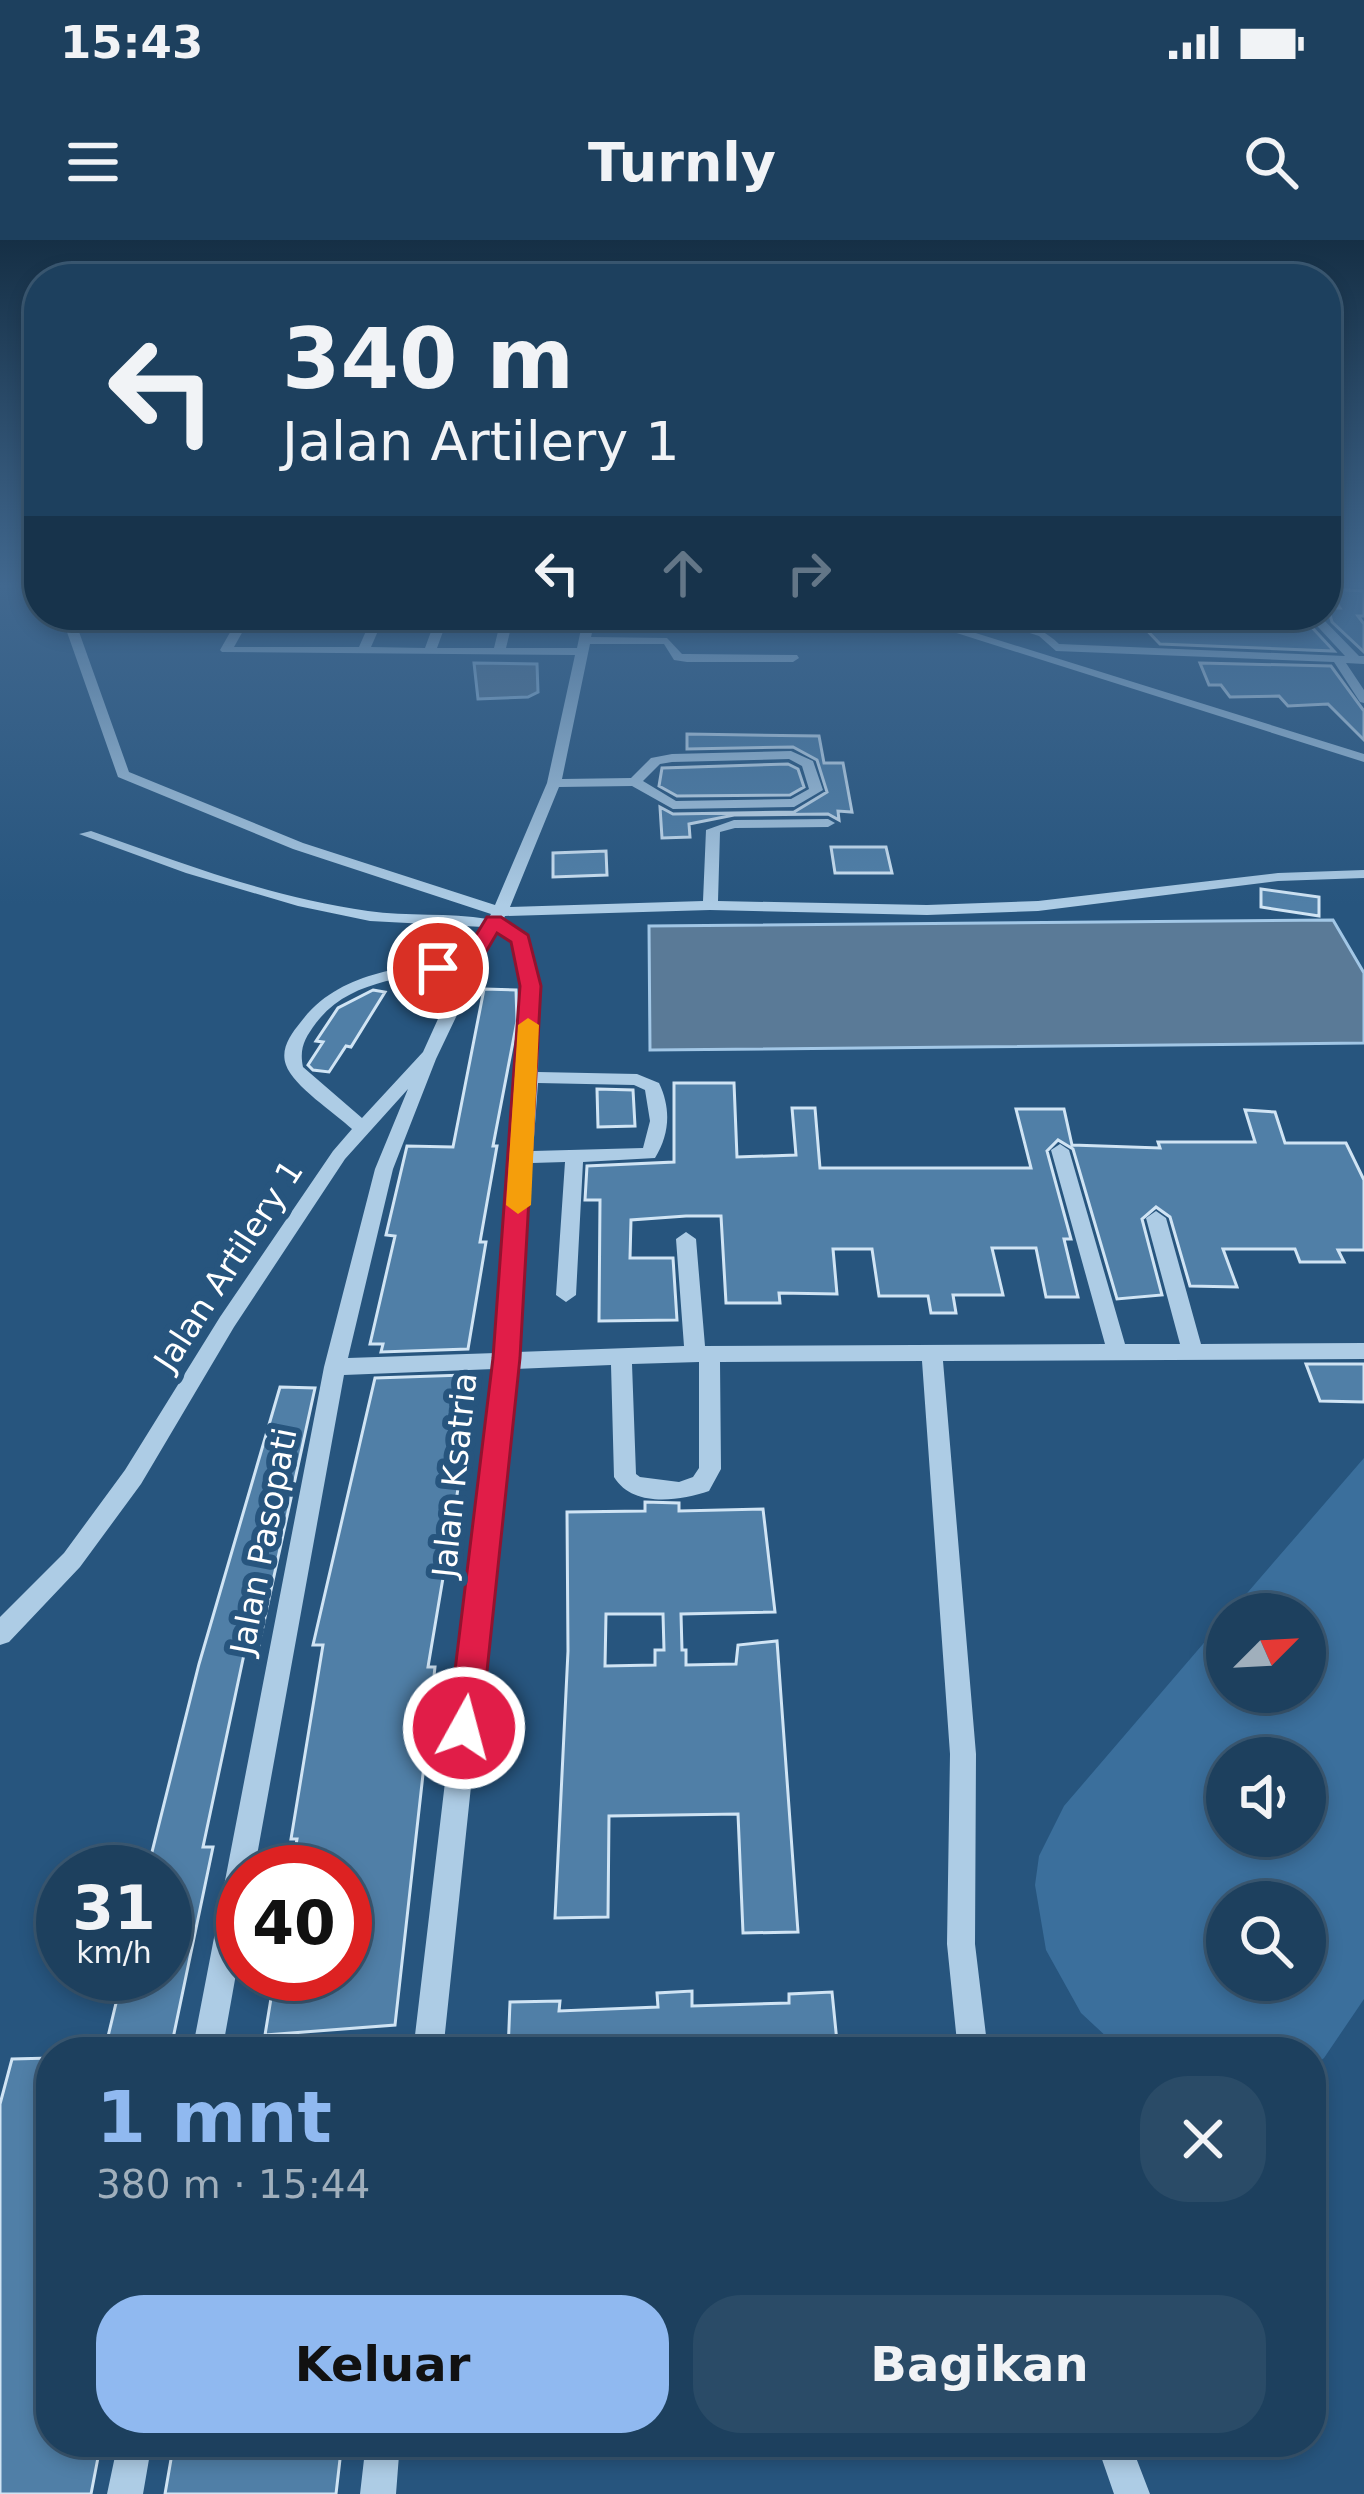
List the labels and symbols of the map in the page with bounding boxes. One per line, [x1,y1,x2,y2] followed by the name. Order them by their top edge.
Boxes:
[387,917,489,1019] pin
[145,1153,311,1379] street label: Jalan Artilery 1
[424,1371,485,1581] street label: Jalan Ksatria
[222,1424,305,1660] street label: Jalan Pasopati
[1206,1593,1326,1713] north arrow
[401,1665,527,1791] position arrow
[216,1845,372,2001] speed limit sign: 40

